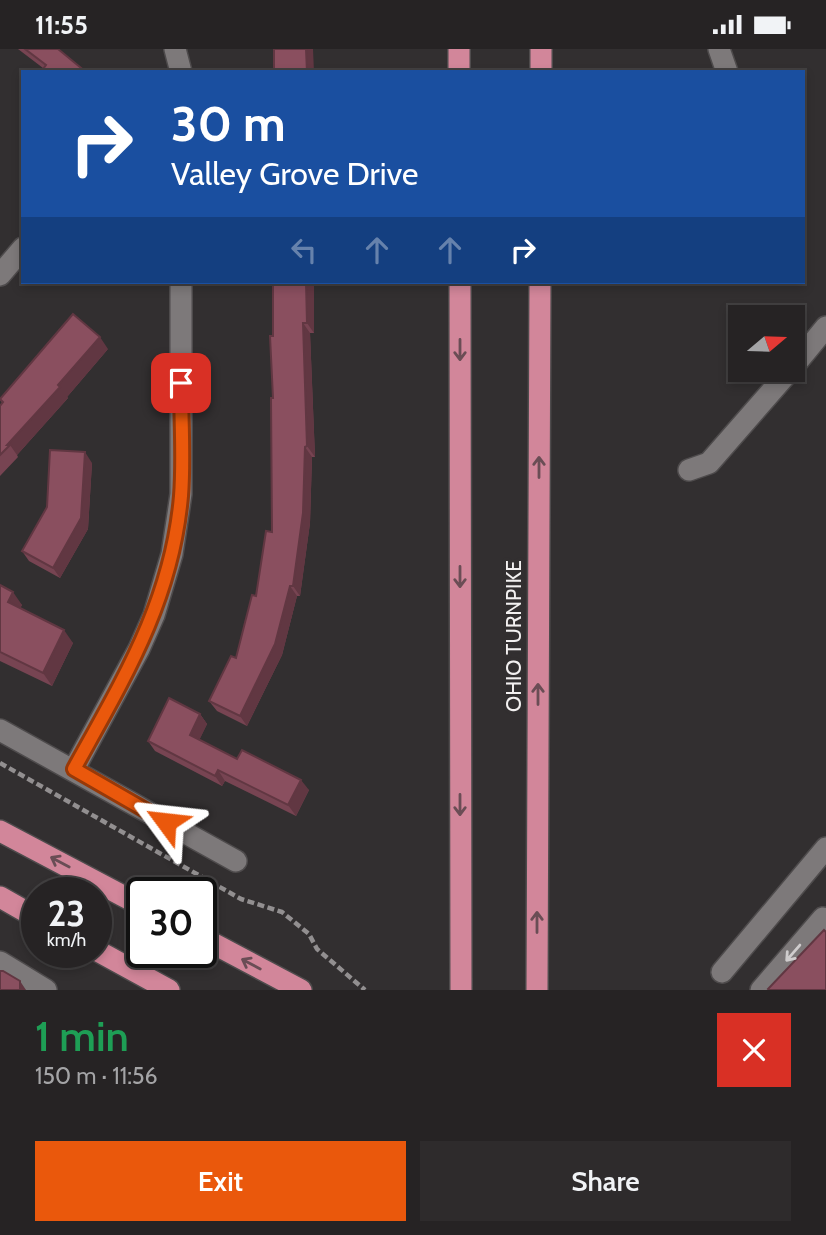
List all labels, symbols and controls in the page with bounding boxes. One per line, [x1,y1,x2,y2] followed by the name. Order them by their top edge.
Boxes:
[35,9,88,41] text: 11:55
[171,94,286,153] text: 30 m
[56,98,147,189] icon: right
[171,154,418,193] text: Valley Grove Drive
[285,231,323,269] icon: left
[358,231,396,269] icon: ahead
[431,231,469,269] icon: ahead
[504,231,542,269] icon: right
[728,305,805,381] north arrow
[728,305,805,382] map controls
[453,338,467,361] one-way arrow
[151,353,211,413] pin
[162,364,200,402] icon: arrive
[532,456,546,479] one-way arrow
[501,560,526,712] street label: OHIO TURNPIKE
[453,566,467,589] one-way arrow
[531,683,545,706] one-way arrow
[129,785,203,859] position arrow
[453,793,467,816] one-way arrow
[50,855,71,869] one-way arrow
[126,877,217,968] speed limit sign: 30
[48,892,85,935] text: 23
[530,911,544,934] one-way arrow
[47,929,86,951] text: km/h
[785,943,801,961] one-way arrow
[241,956,262,970] one-way arrow
[35,1010,129,1062] text: 1 min
[717,1013,791,1087] button: close
[35,1062,157,1090] text: 150 m · 11:56
[35,1141,406,1221] button: Exit
[420,1141,791,1221] button: Share

